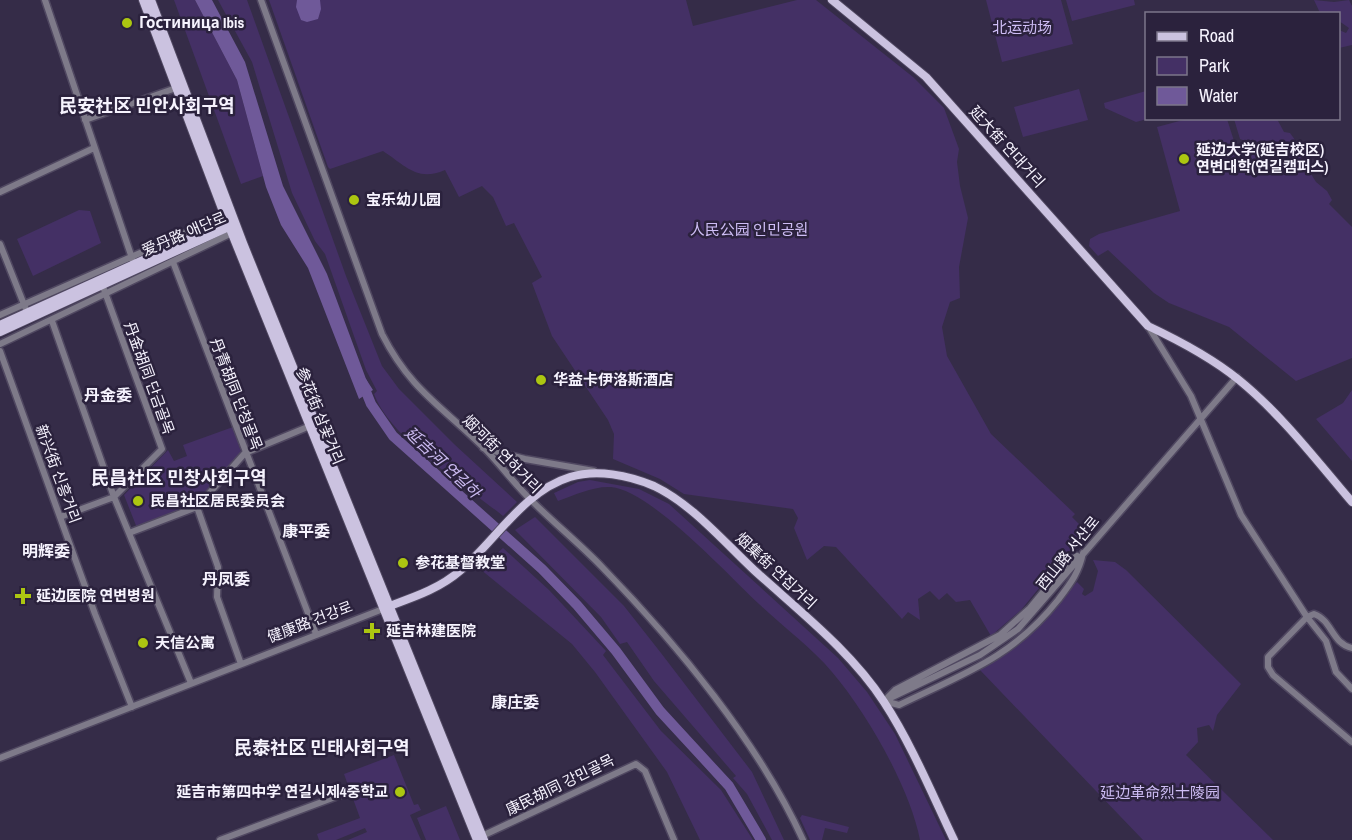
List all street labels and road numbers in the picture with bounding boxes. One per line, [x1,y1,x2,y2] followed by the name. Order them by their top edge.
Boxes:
[965,101,1050,192] street label: 延大街 연대거리
[138,206,229,261] street label: 爱丹路 애단로
[119,319,180,437] street label: 丹金胡同 단금골목
[205,335,268,453] street label: 丹青胡同 단청골목
[291,364,350,468] street label: 参花街 삼꽃거리
[458,410,546,498] street label: 烟河街 연하거리
[31,422,86,526] street label: 新兴街 신흥거리
[1031,511,1104,594] street label: 西山路 서산로
[731,528,821,614] street label: 烟集街 연집거리
[264,596,356,647] street label: 健康路 건강로
[502,749,618,820] street label: 康民胡同 강민골목

